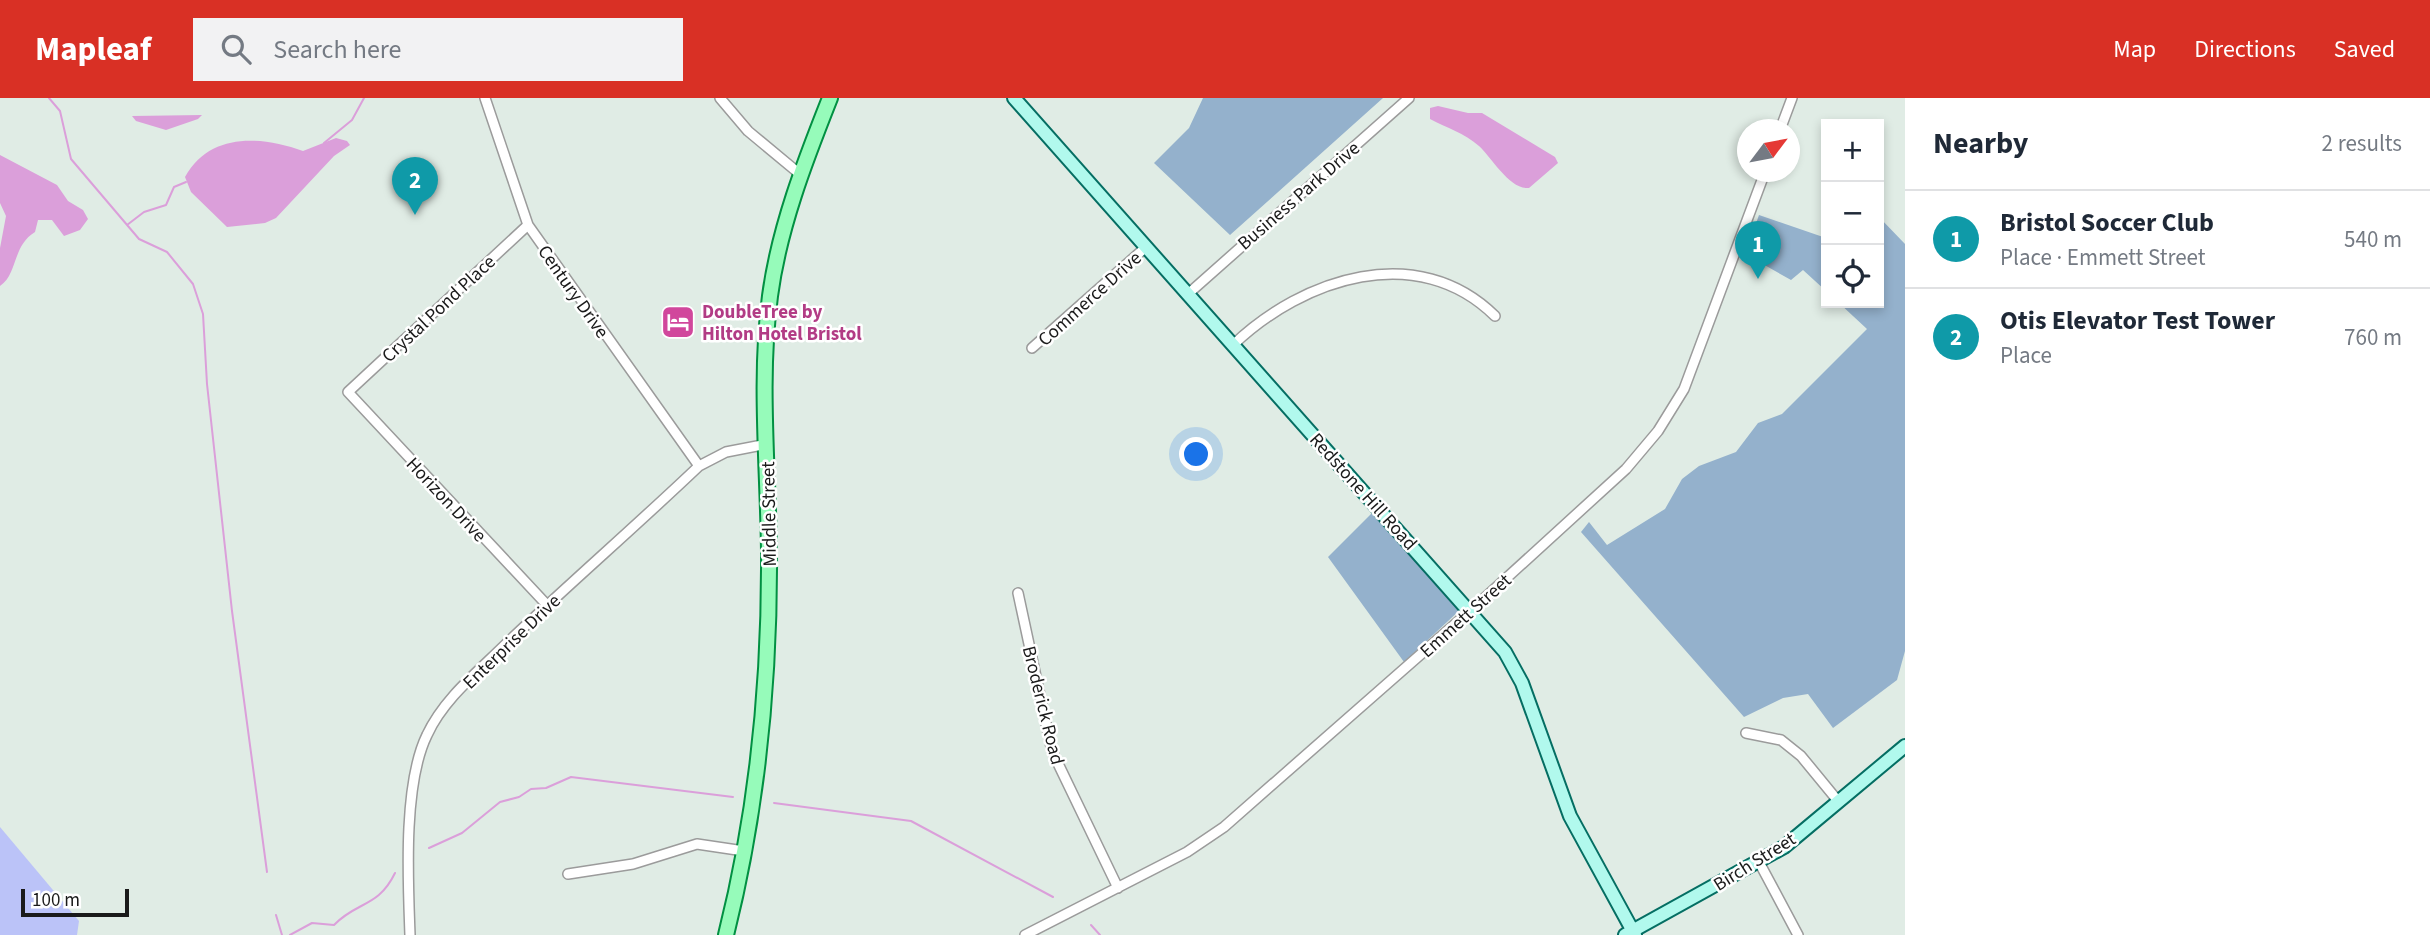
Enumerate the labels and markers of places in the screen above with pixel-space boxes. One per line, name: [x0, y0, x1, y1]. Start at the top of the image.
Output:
pin: 2: [392, 157, 438, 215]
pin: 1: [1735, 221, 1781, 279]
place label: DoubleTree by Hilton Hotel Bristol: [702, 299, 862, 348]
hotel icon: DoubleTree by Hilton Hotel Bristol: [659, 303, 697, 341]

